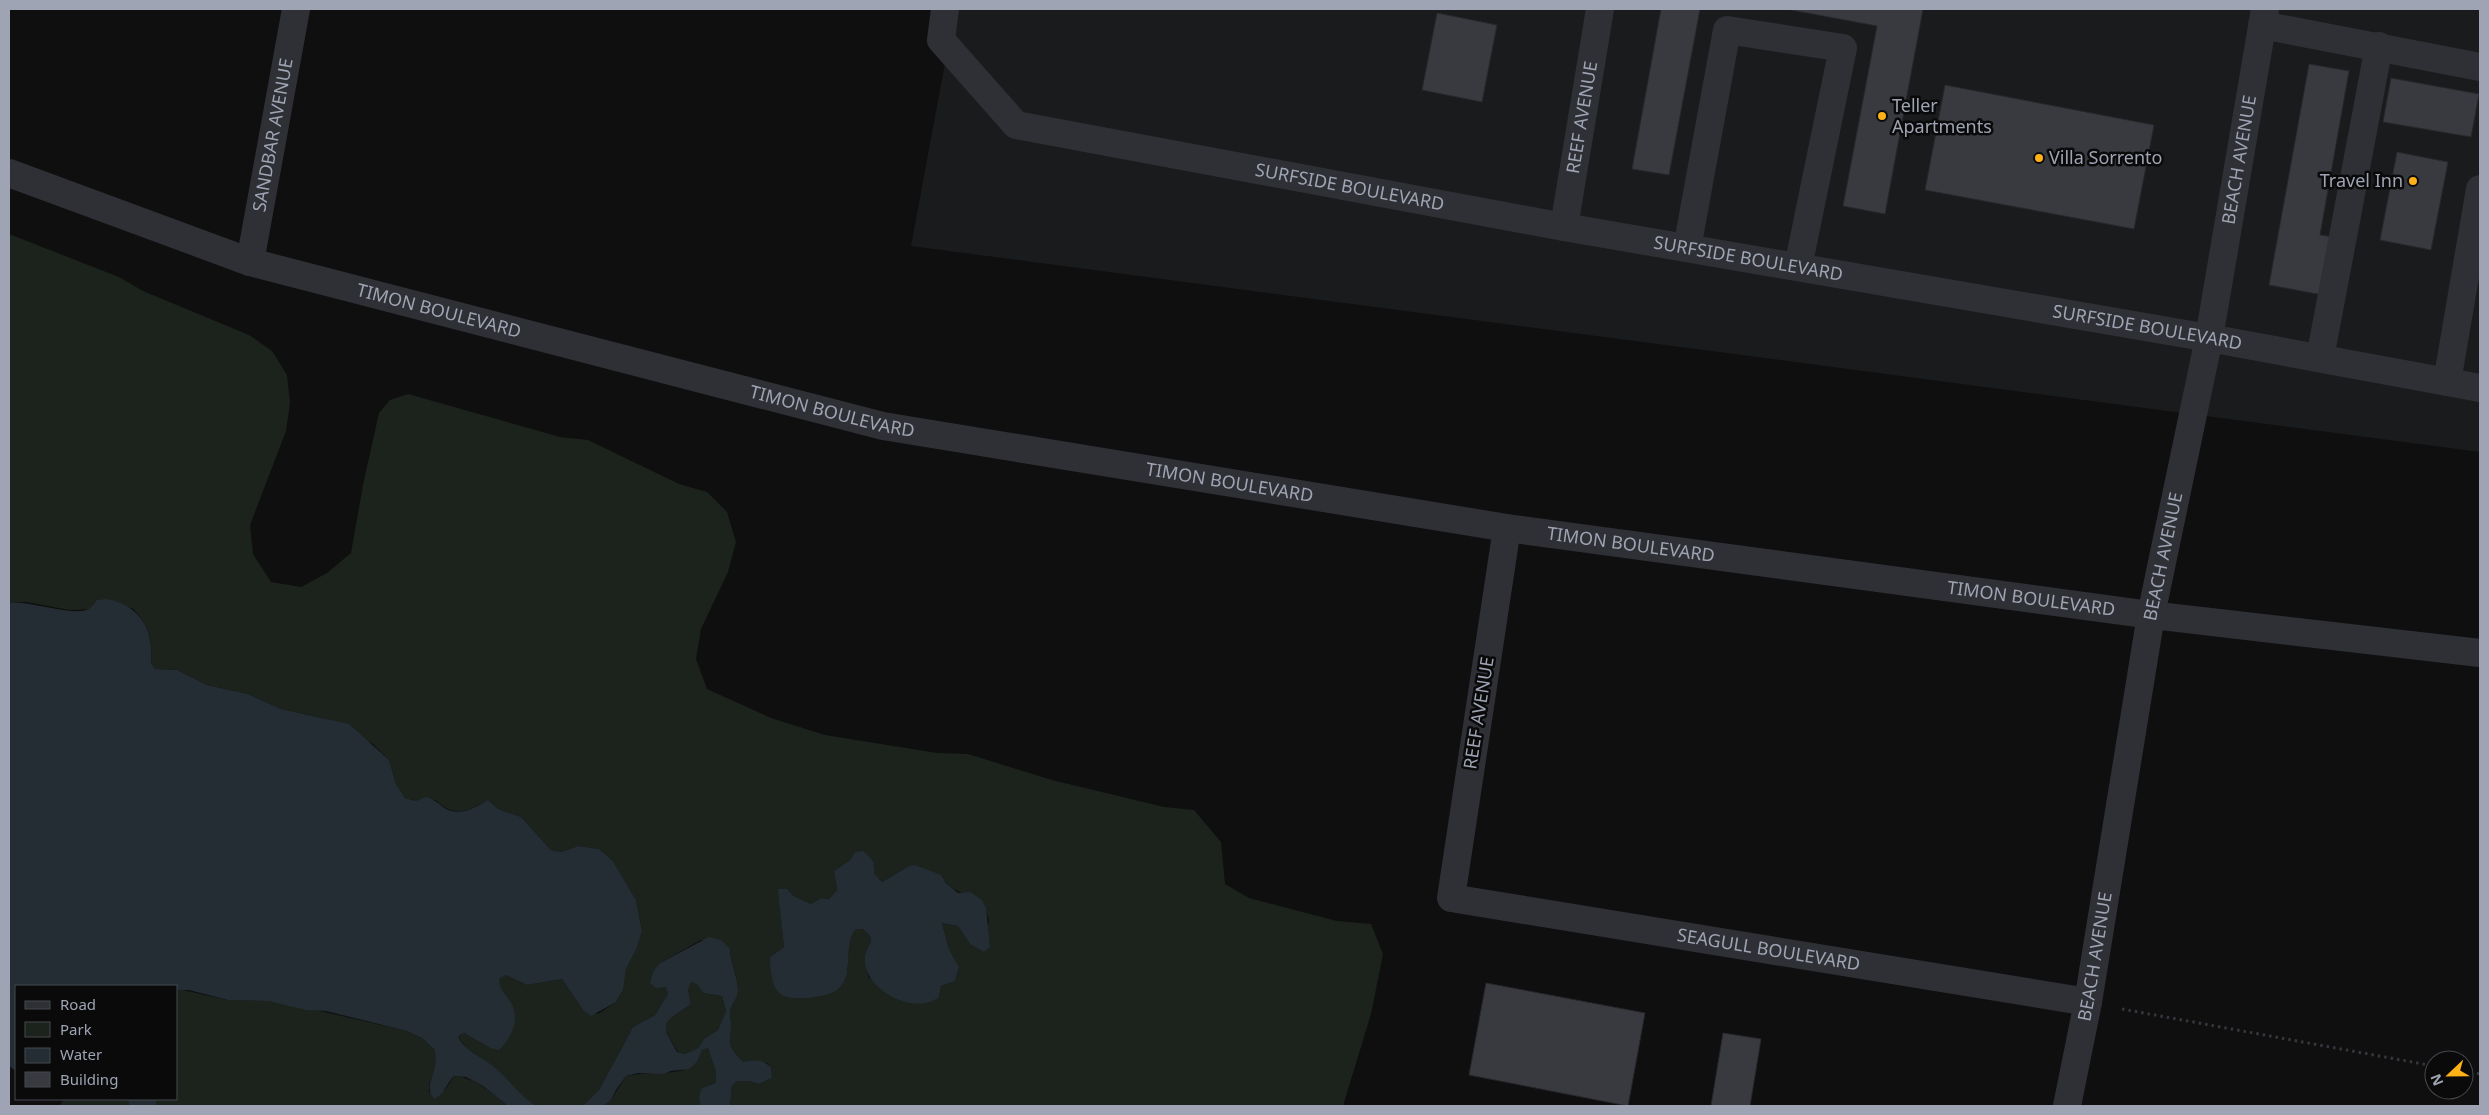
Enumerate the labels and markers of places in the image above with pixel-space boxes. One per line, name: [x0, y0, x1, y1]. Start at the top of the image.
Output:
place label: Teller Apartments: [1892, 93, 1992, 138]
marker: Teller Apartments: [1876, 110, 1888, 122]
place label: Villa Sorrento: [2049, 145, 2162, 169]
marker: Villa Sorrento: [2033, 152, 2045, 164]
place label: Travel Inn: [2320, 168, 2403, 192]
marker: Travel Inn: [2407, 175, 2419, 187]

